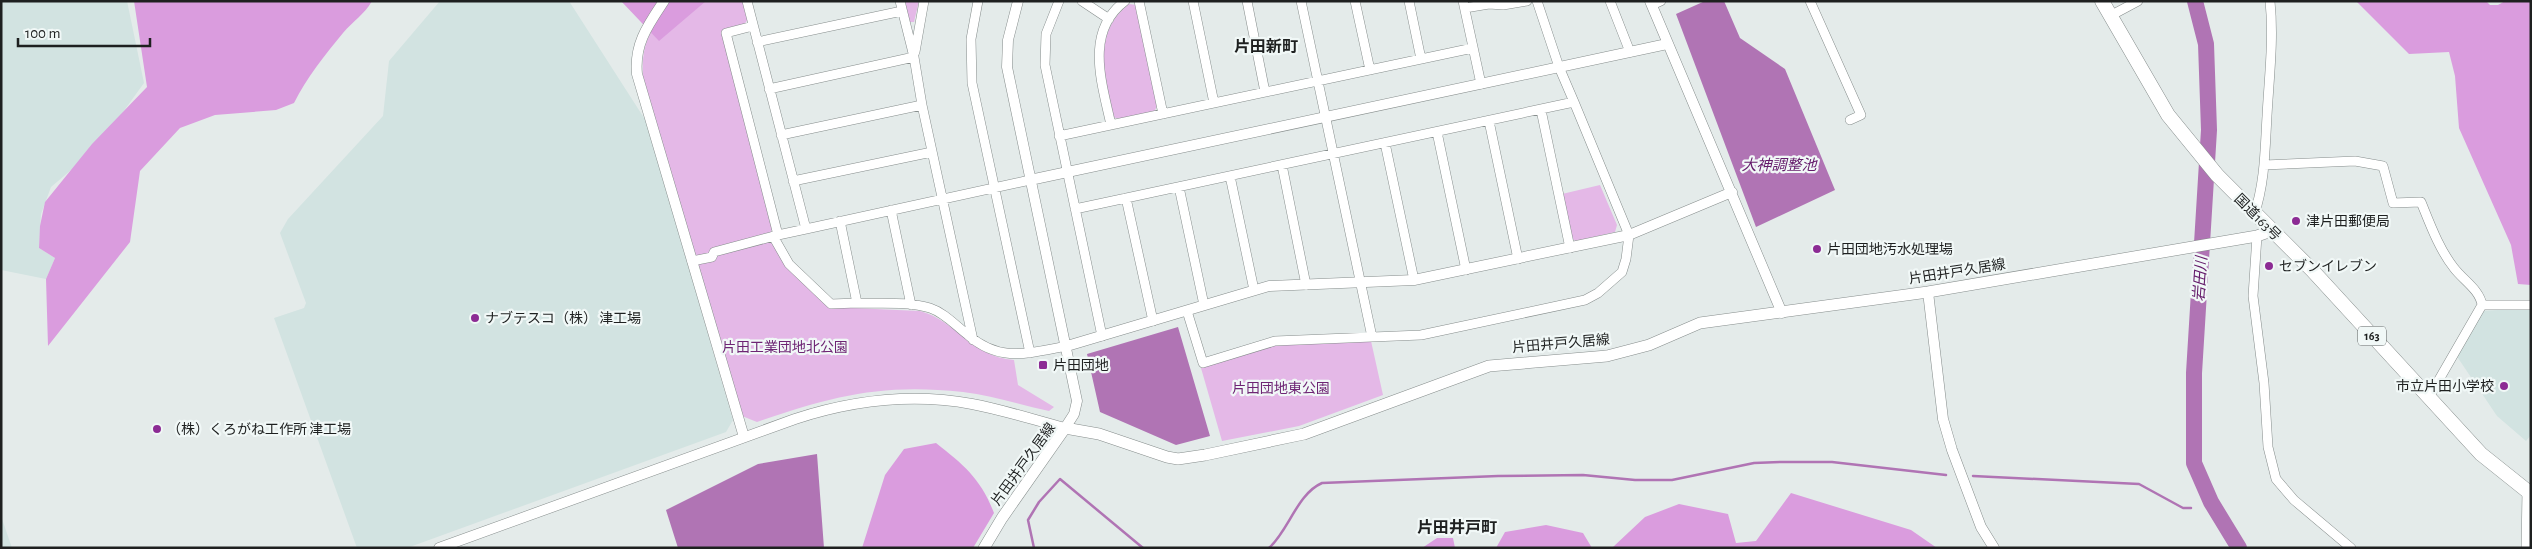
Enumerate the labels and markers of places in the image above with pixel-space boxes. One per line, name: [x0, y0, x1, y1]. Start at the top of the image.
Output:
place label: 津片田郵便局: [2306, 214, 2390, 229]
marker: 津片田郵便局: [2290, 215, 2302, 227]
place label: 片田団地汚水処理場: [1827, 242, 1953, 257]
marker: 片田団地汚水処理場: [1811, 243, 1823, 255]
place label: セブンイレブン: [2279, 258, 2377, 274]
marker: セブンイレブン: [2263, 260, 2275, 272]
place label: ナブテスコ（株） 津工場: [485, 310, 641, 326]
marker: ナブテスコ（株） 津工場: [469, 312, 481, 324]
place label: 片田団地: [1053, 358, 1109, 373]
marker: 片田団地: [1037, 359, 1049, 371]
place label: 市立片田小学校: [2396, 379, 2494, 394]
marker: 市立片田小学校: [2498, 380, 2510, 392]
place label: （株）くろがね工作所 津工場: [167, 422, 351, 437]
marker: （株）くろがね工作所 津工場: [151, 423, 163, 435]

